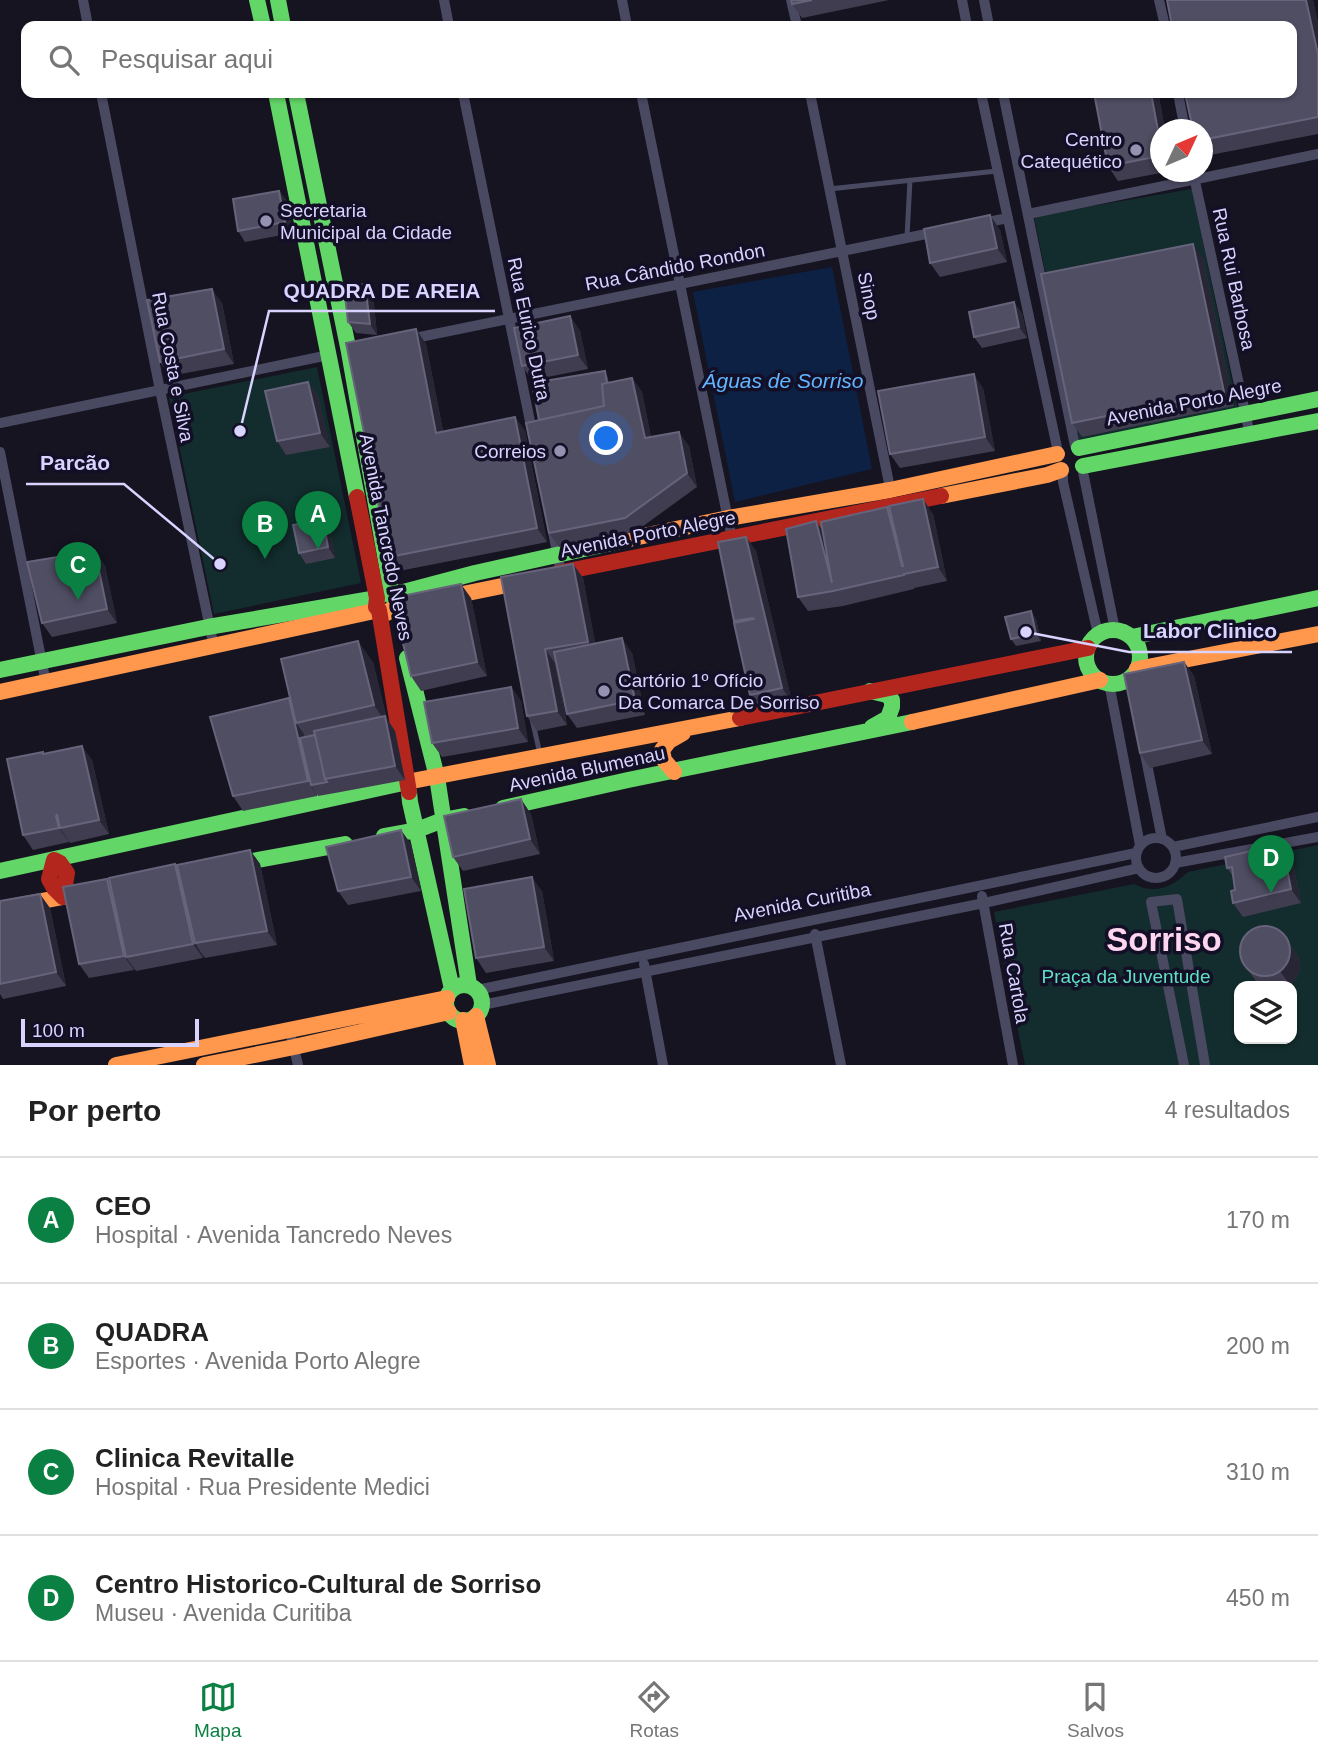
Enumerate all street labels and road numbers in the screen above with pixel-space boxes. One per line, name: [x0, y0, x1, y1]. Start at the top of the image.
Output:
street label: Rua Rui Barbosa: [1209, 206, 1259, 352]
street label: Rua Cândido Rondon: [583, 239, 767, 295]
street label: Rua Eurico Dutra: [504, 256, 555, 403]
street label: Sinop: [854, 270, 884, 322]
street label: Rua Costa e Silva: [148, 290, 198, 444]
street label: Avenida Porto Alegre: [1105, 375, 1283, 429]
street label: Avenida Tancredo Neves: [356, 432, 416, 642]
street label: Avenida Porto Alegre: [559, 507, 737, 561]
street label: Avenida Blumenau: [507, 742, 667, 796]
street label: Avenida Curitiba: [732, 878, 873, 926]
street label: Rua Cartola: [995, 921, 1033, 1025]

